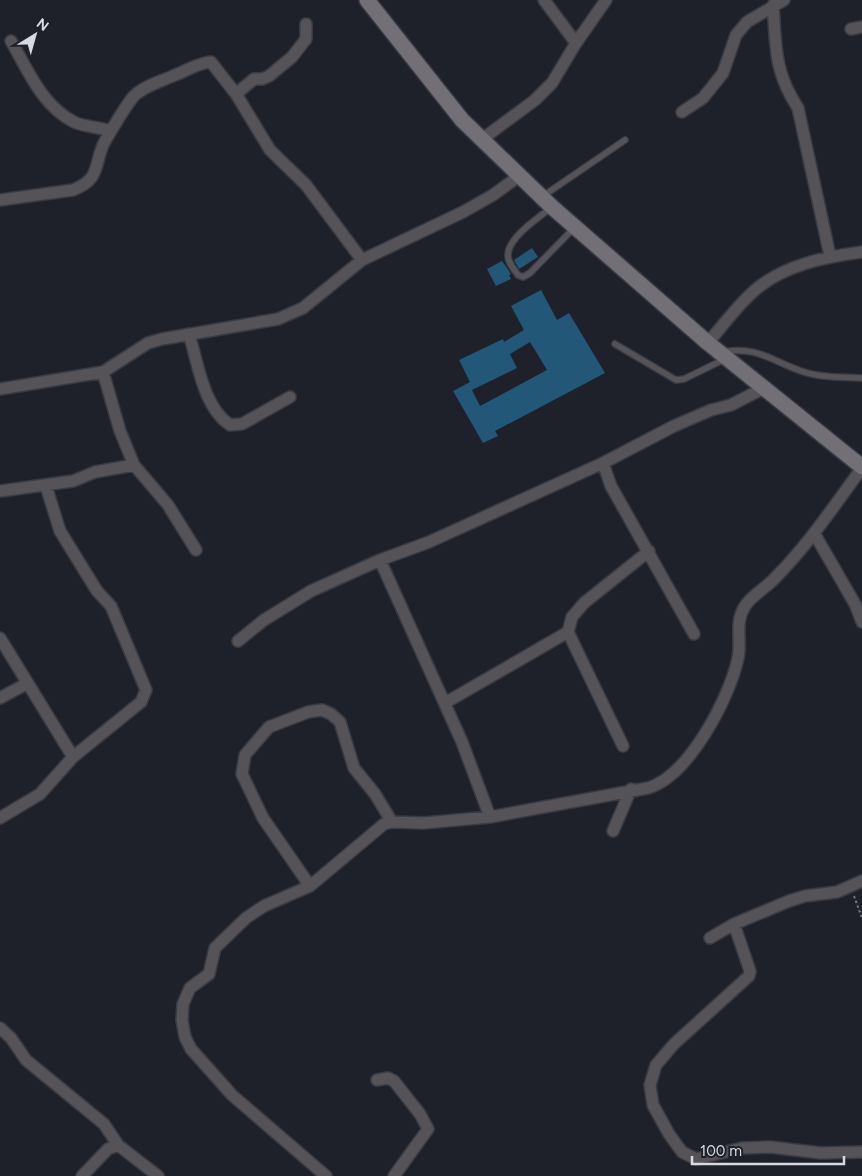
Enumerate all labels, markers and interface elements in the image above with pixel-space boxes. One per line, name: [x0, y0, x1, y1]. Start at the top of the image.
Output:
north arrow: [10, 10, 60, 60]
text: N: [33, 15, 52, 35]
scale bar: [692, 1134, 844, 1166]
text: 100 m: [700, 1142, 742, 1160]

